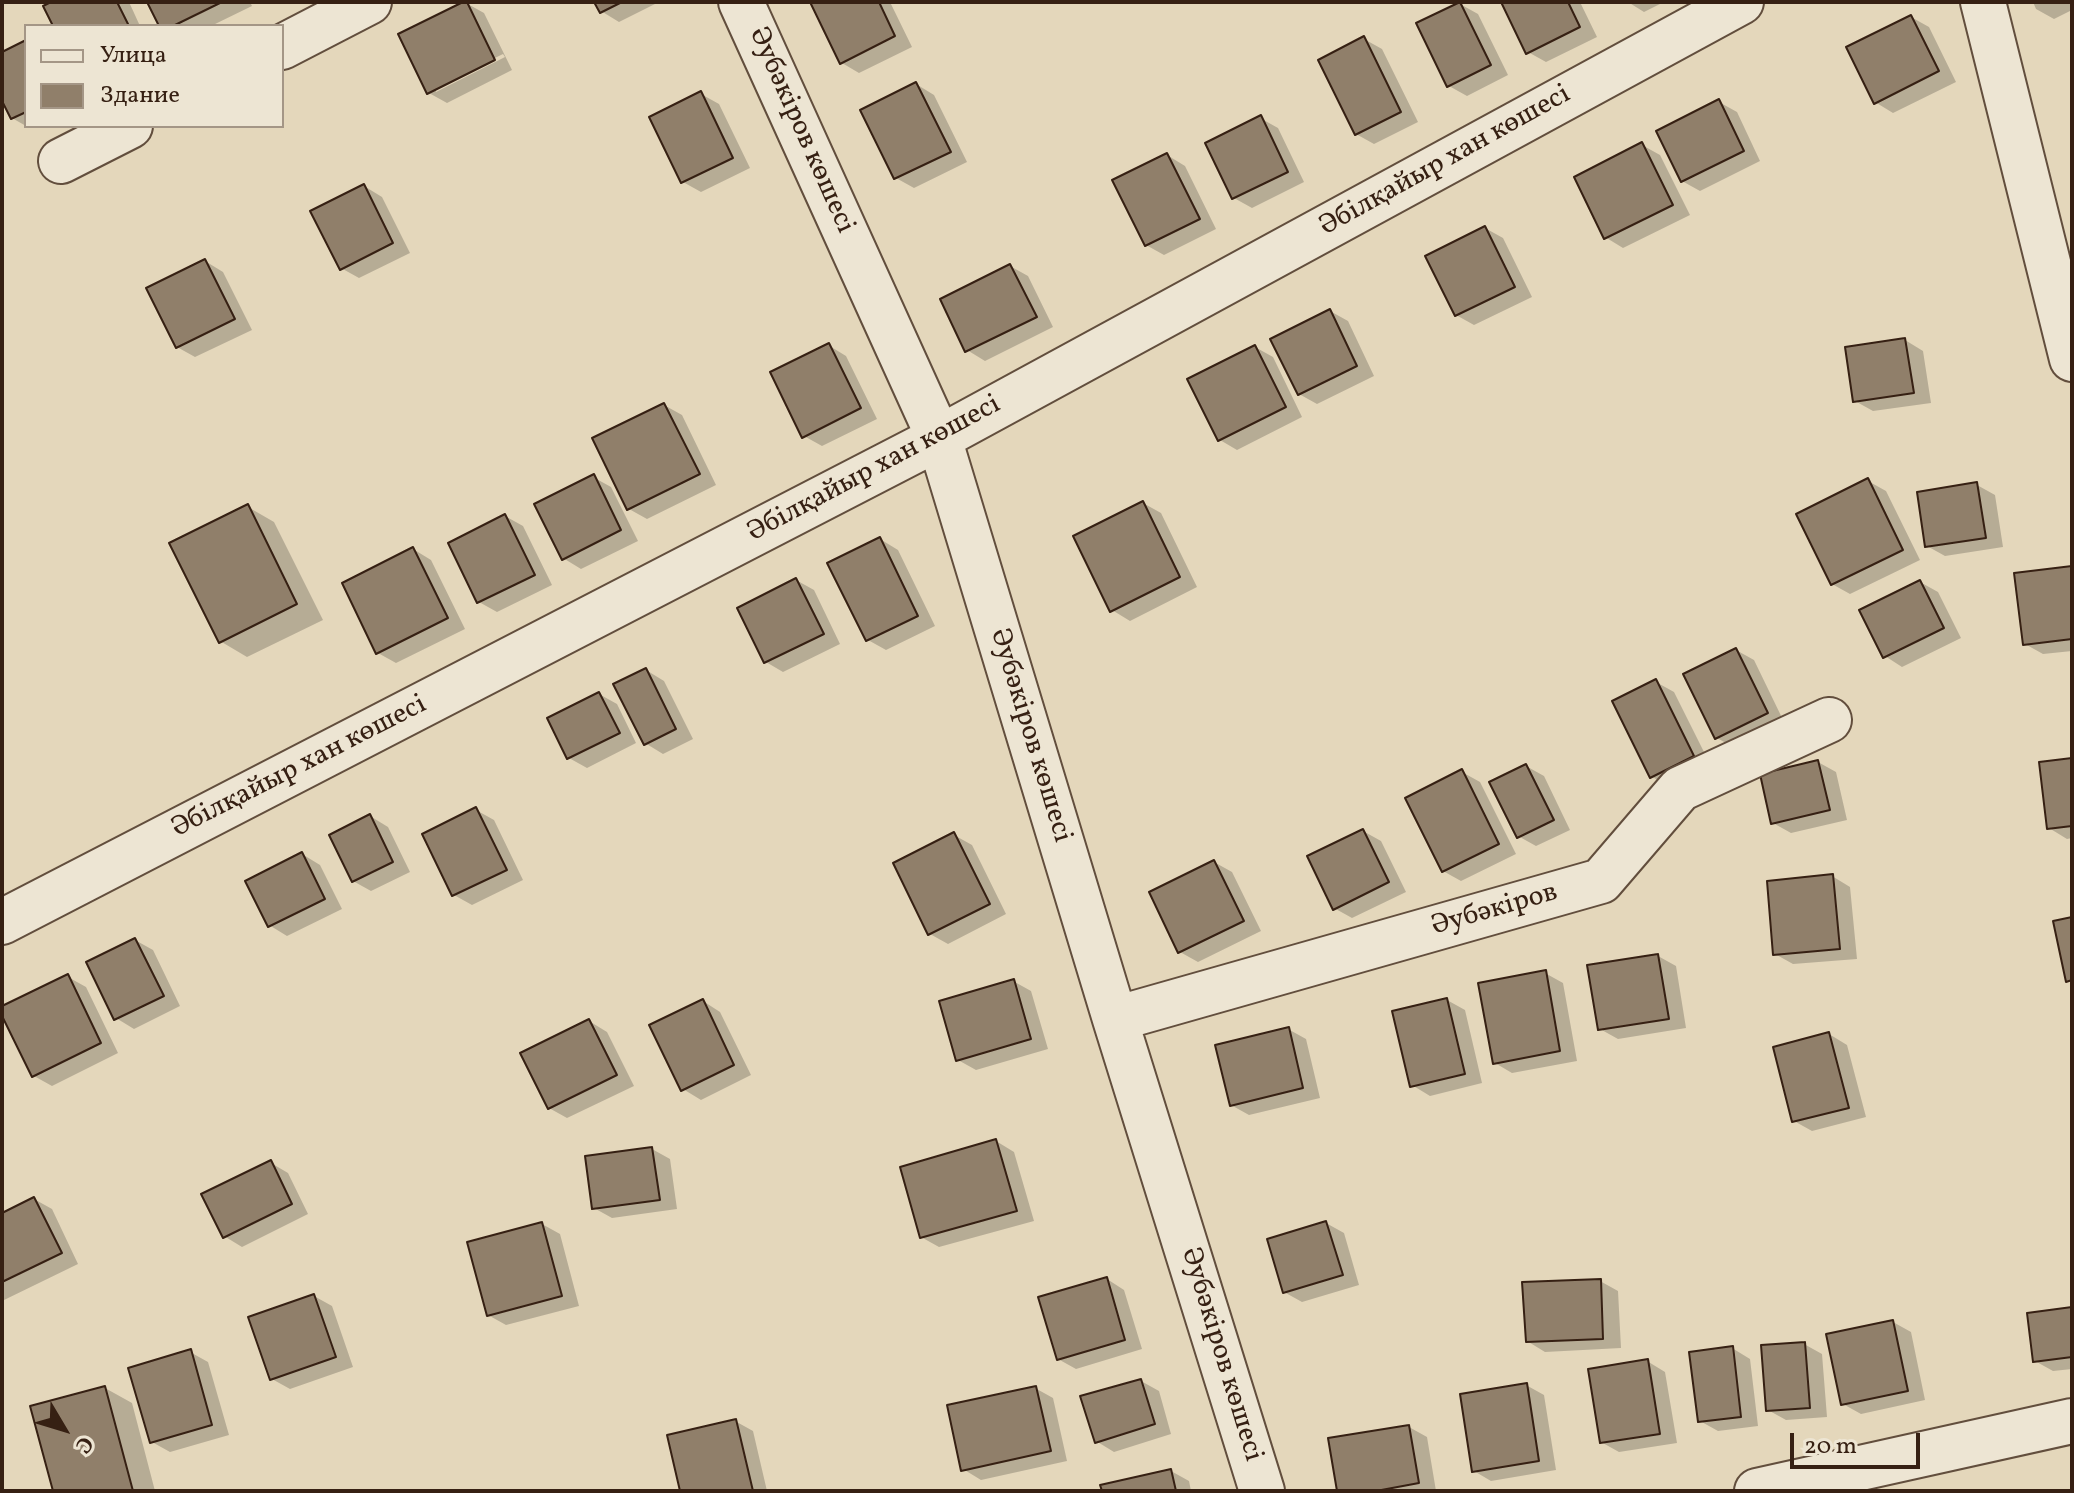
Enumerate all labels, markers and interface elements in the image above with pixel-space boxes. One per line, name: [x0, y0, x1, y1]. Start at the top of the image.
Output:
street label: Әубәкіров көшесі: [740, 23, 860, 239]
legend: [24, 24, 284, 128]
text: Улица: [100, 39, 167, 73]
text: Здание: [100, 79, 180, 113]
street label: Әбілқайыр хан көшесі: [1315, 79, 1577, 245]
street label: Әбілқайыр хан көшесі: [743, 389, 1007, 551]
street label: Әубәкіров көшесі: [980, 625, 1078, 847]
street label: Әбілқайыр хан көшесі: [167, 689, 433, 847]
street label: Әубәкіров: [1428, 877, 1562, 945]
street label: Әубәкіров көшесі: [1171, 1244, 1269, 1466]
north arrow: [24, 1389, 104, 1469]
scale bar: [1794, 1417, 1924, 1467]
text: С: [67, 1429, 100, 1459]
text: 20 m: [1804, 1430, 1857, 1464]

